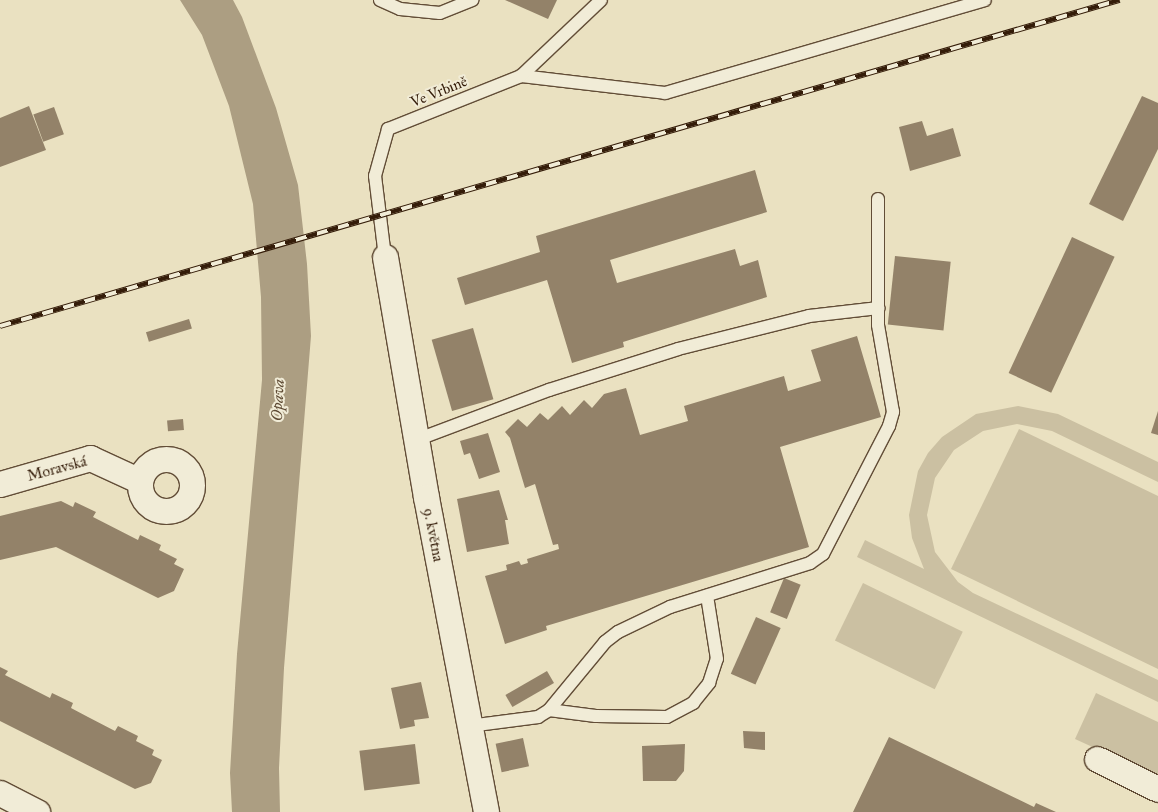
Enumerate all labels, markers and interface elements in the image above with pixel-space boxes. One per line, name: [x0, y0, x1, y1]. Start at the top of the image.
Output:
street label: Ve Vrbině: [408, 72, 470, 112]
water label: Opava: [267, 379, 289, 421]
street label: Moravská: [25, 452, 89, 486]
street label: 9. května: [419, 507, 447, 563]

